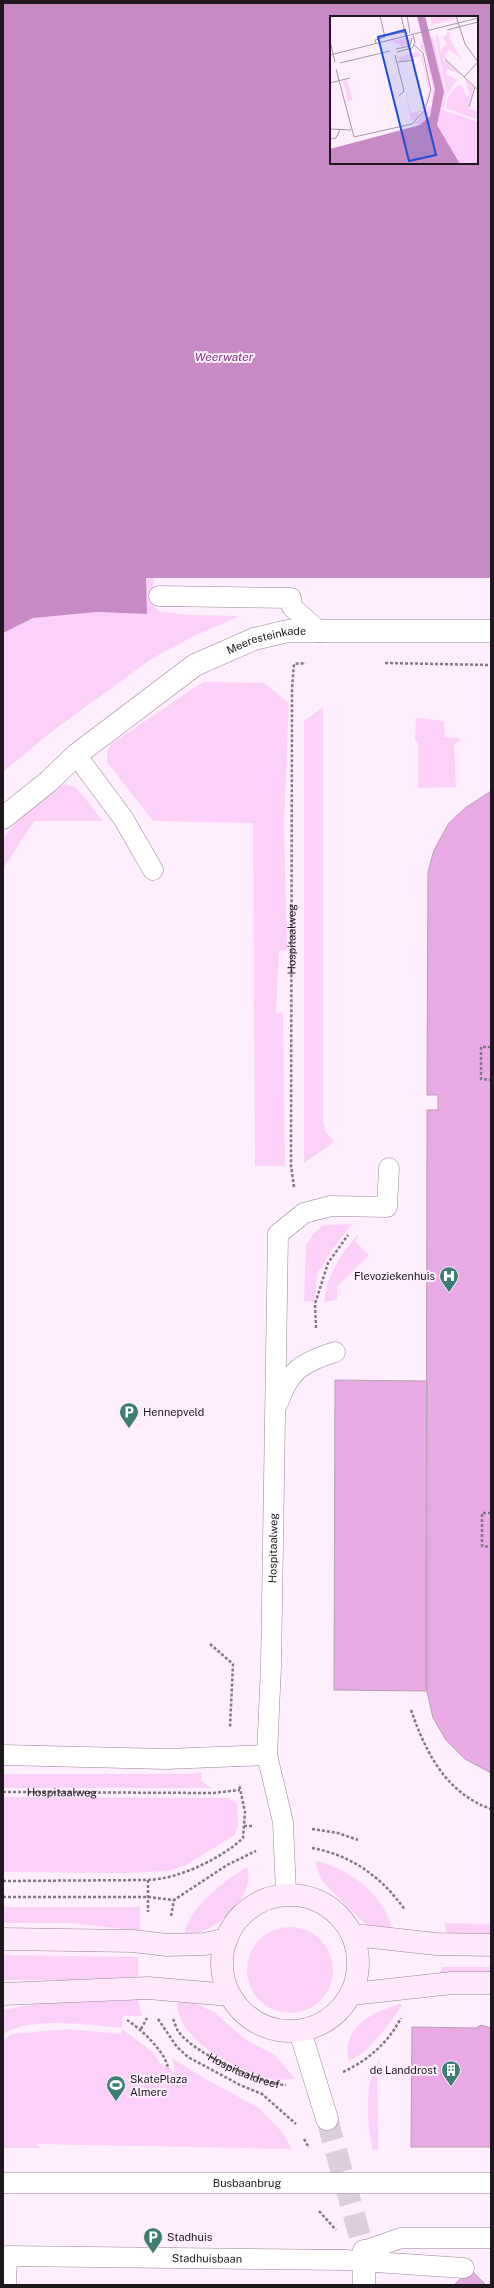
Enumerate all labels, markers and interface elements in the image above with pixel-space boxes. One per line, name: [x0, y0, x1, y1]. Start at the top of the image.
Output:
inset map: [330, 16, 478, 164]
water label: Weerwater: [195, 350, 254, 364]
street label: Meeresteinkade: [225, 625, 306, 656]
street label: Hospitaalweg: [285, 904, 298, 974]
hospital icon: Flevoziekenhuis: [438, 1265, 460, 1293]
place label: Flevoziekenhuis: [354, 1270, 435, 1282]
parking icon: Hennepveld: [118, 1401, 140, 1429]
place label: Hennepveld: [143, 1406, 204, 1418]
street label: Hospitaalweg: [266, 1513, 279, 1583]
street label: Hospitaalweg: [27, 1786, 97, 1798]
street label: Hospitaaldreef: [206, 2051, 281, 2090]
building icon: de Landdrost: [440, 2059, 462, 2087]
place label: de Landdrost: [370, 2064, 437, 2076]
place label: SkatePlaza Almere: [130, 2073, 187, 2098]
sports icon: SkatePlaza Almere: [105, 2074, 127, 2102]
street label: Busbaanbrug: [213, 2177, 281, 2189]
parking icon: Stadhuis: [142, 2226, 164, 2254]
place label: Stadhuis: [167, 2231, 213, 2243]
street label: Stadhuisbaan: [172, 2252, 242, 2265]

